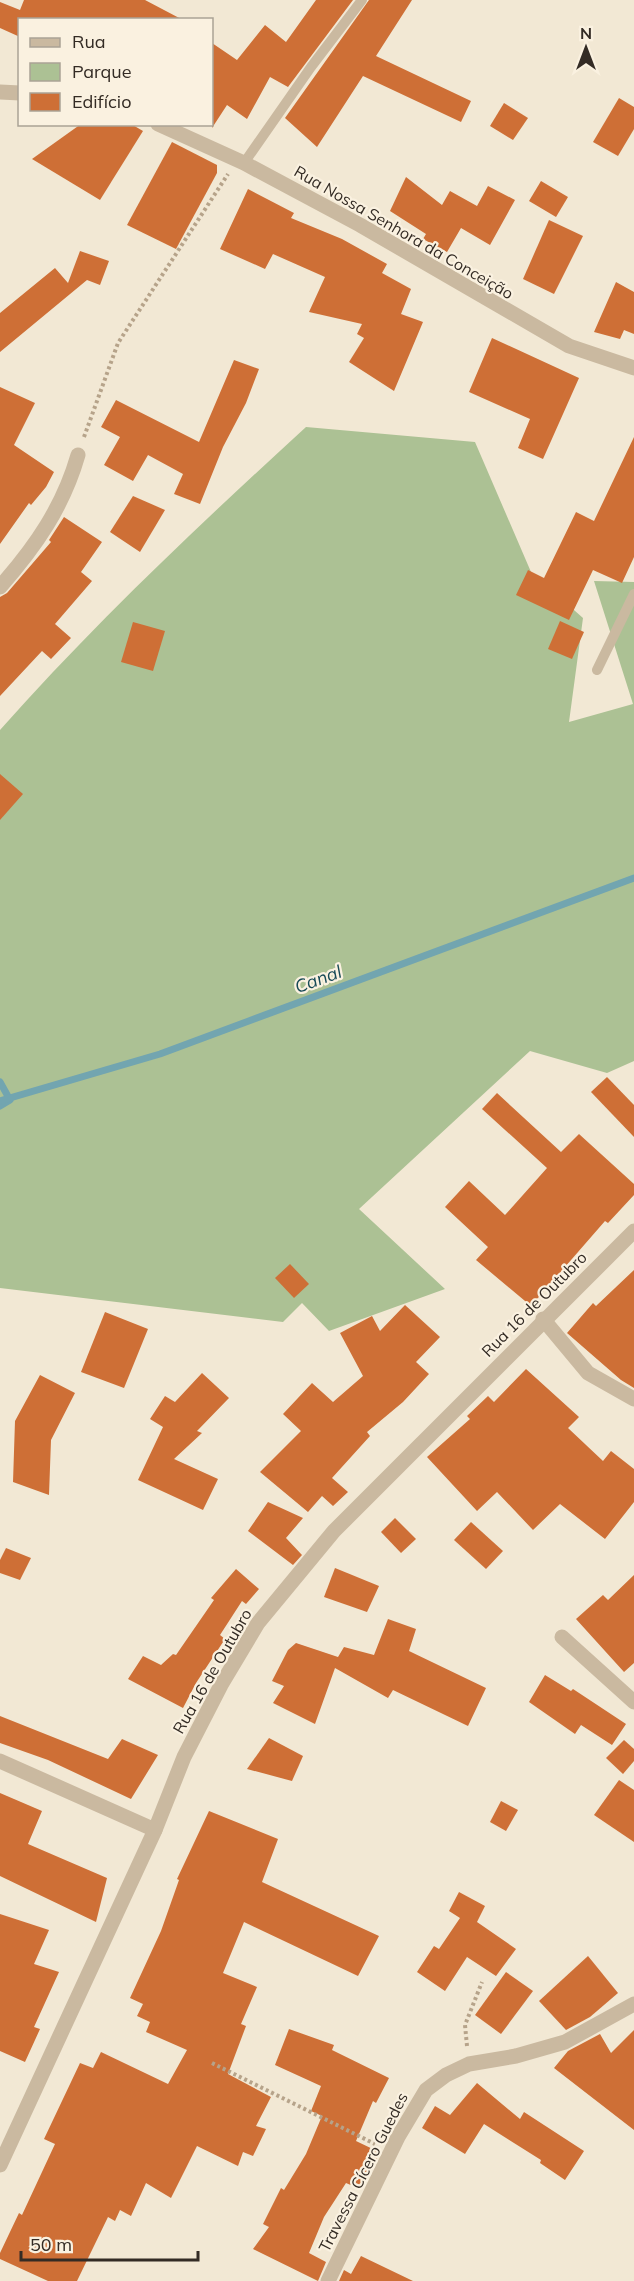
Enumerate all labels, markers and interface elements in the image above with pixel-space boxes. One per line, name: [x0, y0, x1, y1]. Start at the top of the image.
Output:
legend: [18, 18, 213, 126]
north arrow: [556, 18, 616, 78]
text: N: [580, 23, 592, 43]
text: Rua: [72, 30, 106, 53]
text: Parque: [72, 60, 131, 83]
text: Edifício: [72, 90, 131, 113]
street label: Rua Nossa Senhora da Conceição: [291, 161, 517, 303]
water label: Canal: [291, 960, 345, 998]
street label: Rua 16 de Outubro: [477, 1247, 591, 1361]
street label: Rua 16 de Outubro: [168, 1605, 256, 1737]
street label: Travessa Cícero Guedes: [314, 2089, 412, 2255]
scale bar: [21, 2224, 198, 2262]
text: 50 m: [30, 2233, 72, 2256]

